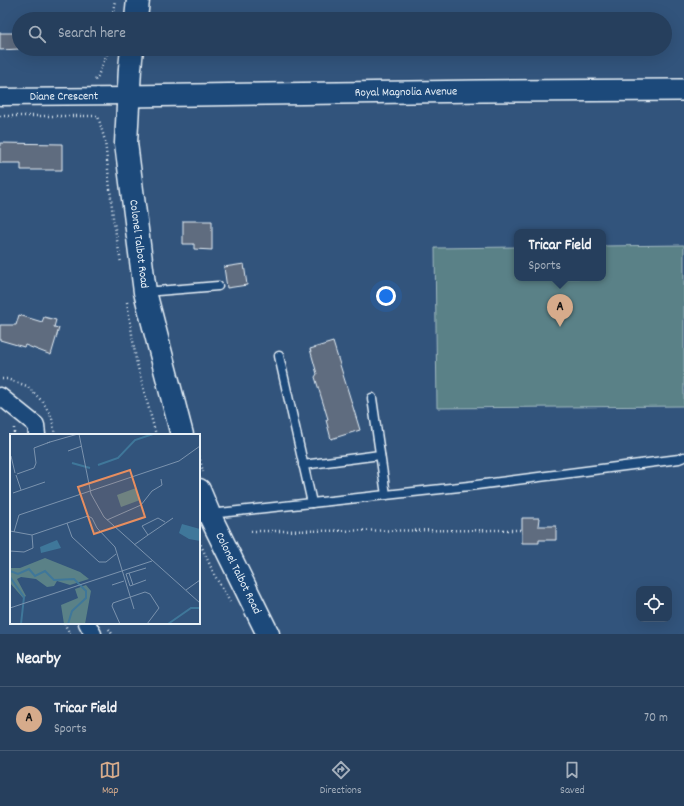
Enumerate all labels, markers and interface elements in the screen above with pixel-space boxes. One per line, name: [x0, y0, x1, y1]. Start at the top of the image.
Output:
search box: [12, 12, 672, 56]
icon: search: [26, 23, 48, 45]
text: Search here: [58, 23, 126, 45]
street label: Royal Magnolia Avenue: [355, 83, 457, 101]
street label: Diane Crescent: [30, 88, 99, 105]
street label: Colonel Talbot Road: [125, 199, 153, 289]
popup: [514, 229, 606, 281]
text: Tricar Field: [528, 235, 592, 257]
text: Sports: [528, 257, 561, 276]
your location: [376, 286, 396, 306]
pin: A: [547, 294, 573, 327]
inset map: [10, 434, 200, 624]
street label: Colonel Talbot Road: [211, 529, 265, 617]
map controls: [636, 586, 672, 622]
button: locate: [636, 586, 672, 622]
text: Nearby: [16, 648, 60, 672]
text: Tricar Field: [54, 698, 117, 720]
text: A: [25, 709, 33, 728]
text: 70 m: [644, 709, 668, 728]
text: Sports: [54, 720, 87, 739]
tab: Map: [99, 759, 121, 799]
tab: Directions: [320, 759, 362, 799]
tab: Saved: [560, 759, 585, 799]

